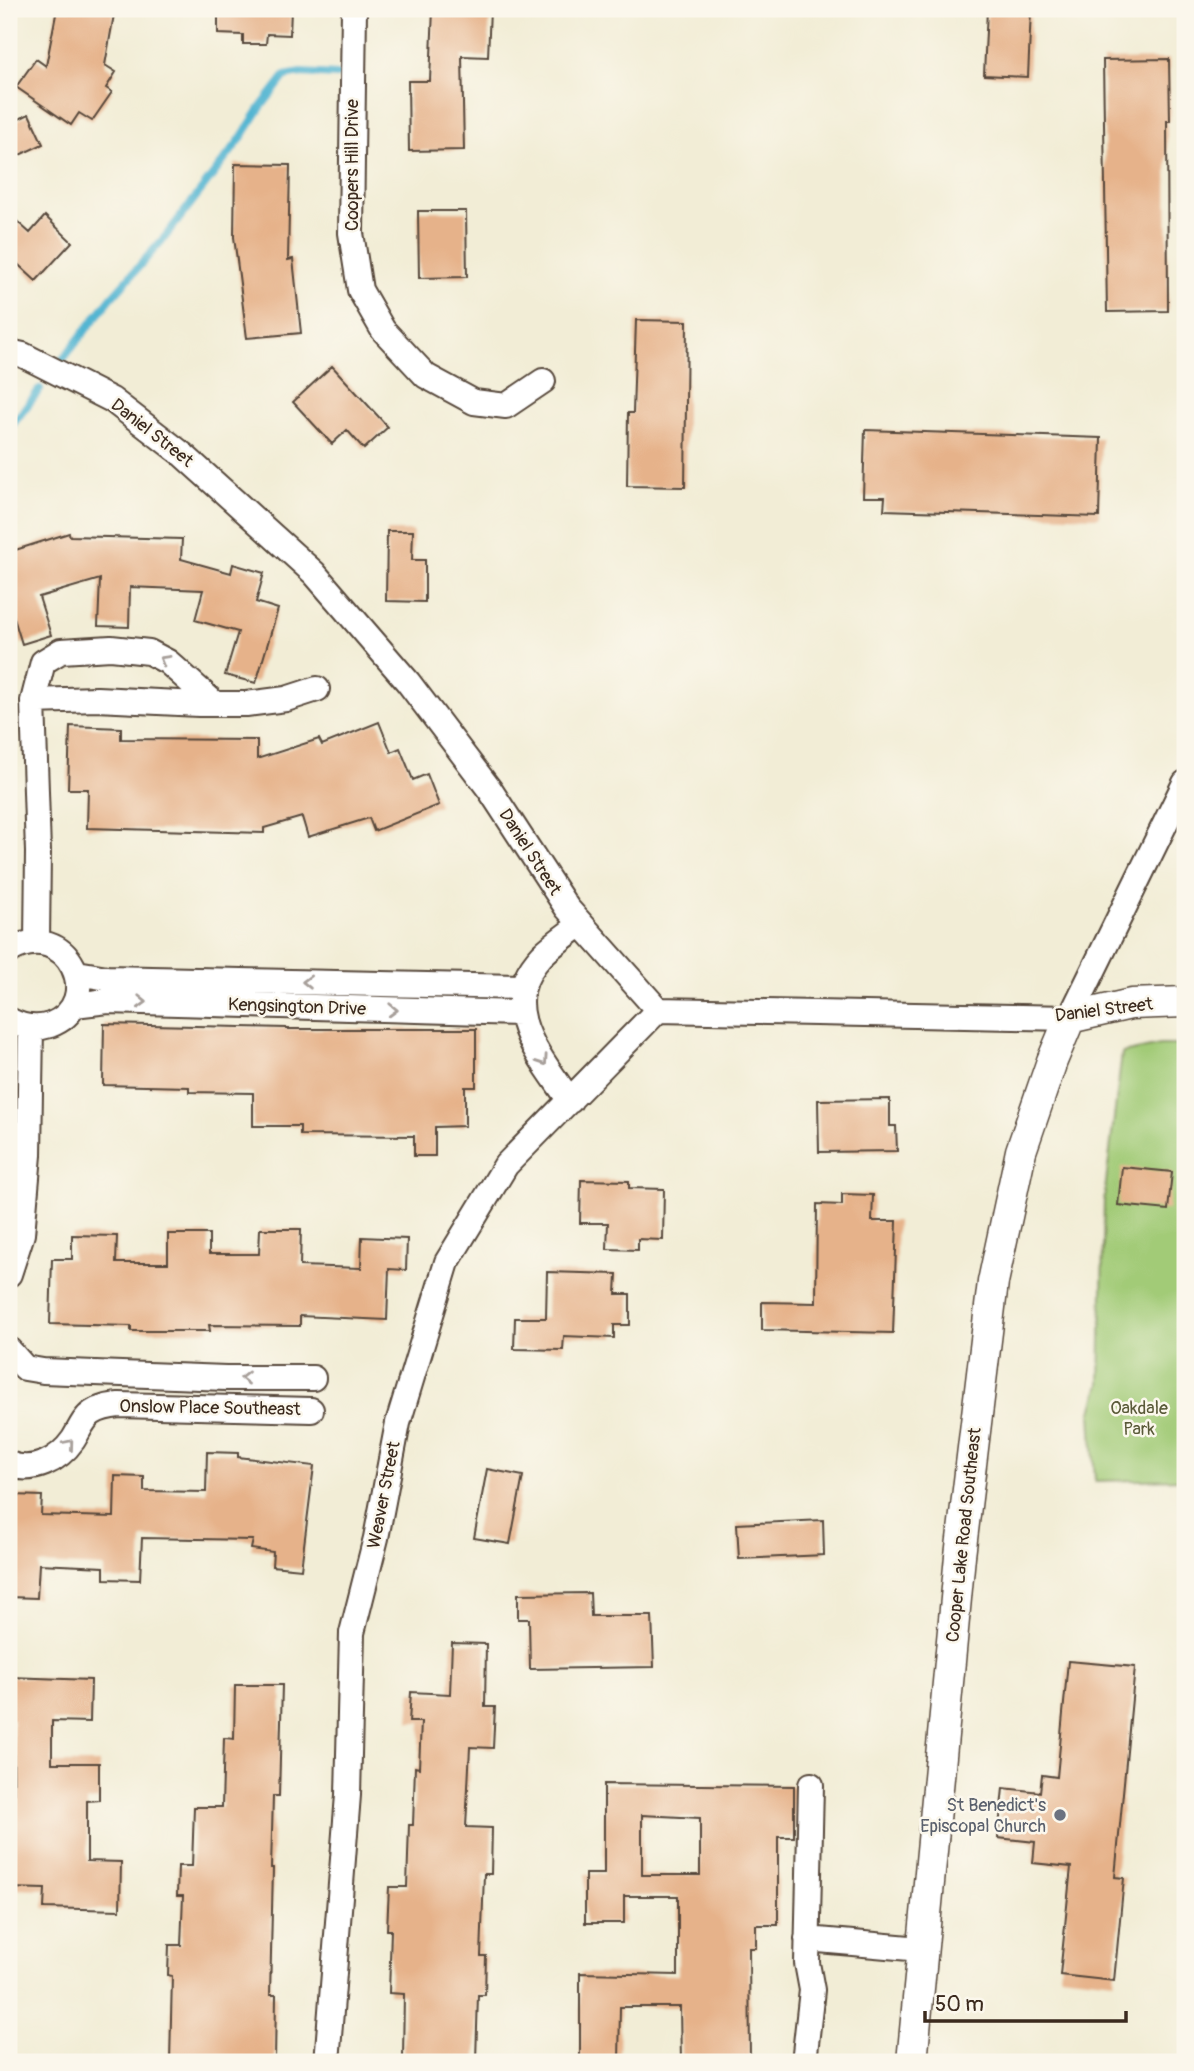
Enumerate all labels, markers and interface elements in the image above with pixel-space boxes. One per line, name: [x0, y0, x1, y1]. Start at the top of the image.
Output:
street label: Coopers Hill Drive: [341, 99, 364, 231]
street label: Daniel Street: [106, 394, 198, 473]
one-way arrow: [158, 655, 171, 668]
street label: Daniel Street: [494, 804, 567, 900]
one-way arrow: [301, 974, 312, 990]
street label: Daniel Street: [1054, 992, 1155, 1027]
street label: Kengsington Drive: [228, 993, 367, 1021]
one-way arrow: [136, 995, 147, 1010]
one-way arrow: [388, 1002, 399, 1017]
one-way arrow: [534, 1053, 547, 1066]
one-way arrow: [239, 1370, 249, 1386]
street label: Onslow Place Southeast: [119, 1395, 301, 1421]
park label: Oakdale Park: [1110, 1397, 1168, 1441]
street label: Cooper Lake Road Southeast: [941, 1426, 987, 1643]
one-way arrow: [60, 1439, 73, 1451]
street label: Weaver Street: [362, 1439, 406, 1551]
place label: St Benedict's Episcopal Church: [920, 1794, 1046, 1838]
marker: St Benedict's Episcopal Church: [1052, 1807, 1068, 1823]
scale bar: [925, 1980, 1126, 2024]
text: 50 m: [935, 1991, 984, 2018]

